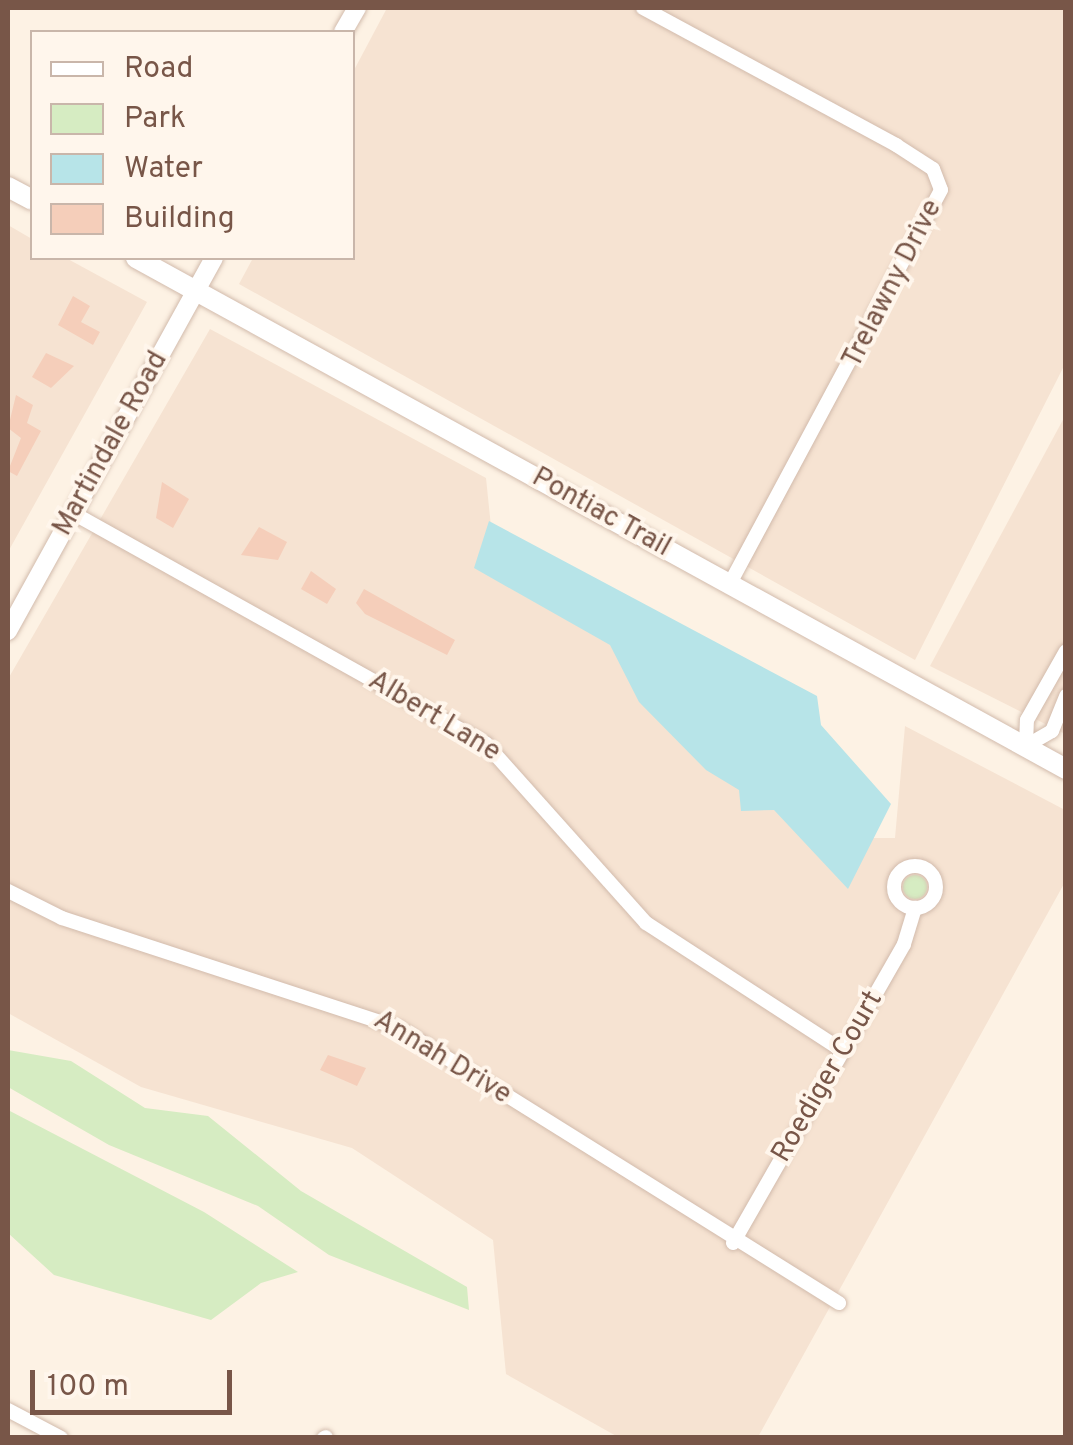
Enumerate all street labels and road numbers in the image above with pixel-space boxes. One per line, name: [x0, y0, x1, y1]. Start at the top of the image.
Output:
street label: Trelawny Drive: [836, 194, 950, 374]
street label: Martindale Road: [46, 346, 176, 542]
street label: Pontiac Trail: [525, 461, 677, 565]
street label: Albert Lane: [362, 664, 506, 770]
street label: Roediger Court: [765, 985, 891, 1169]
street label: Annah Drive: [367, 1004, 517, 1112]

